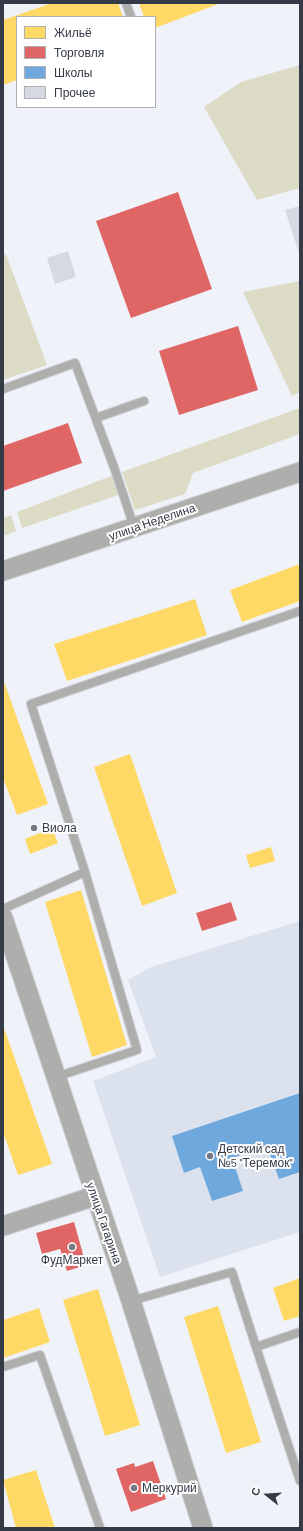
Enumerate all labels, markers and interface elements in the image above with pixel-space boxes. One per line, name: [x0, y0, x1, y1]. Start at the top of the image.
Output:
legend: [16, 16, 156, 108]
text: Жильё: [54, 25, 92, 39]
text: Торговля: [54, 45, 104, 59]
text: Школы: [54, 65, 92, 79]
text: Прочее: [54, 85, 95, 99]
street label: улица Неделина: [107, 500, 197, 544]
place label: Виола: [42, 821, 77, 835]
marker: Виола: [29, 823, 39, 833]
place label: Детский сад №5 "Теремок": [218, 1142, 293, 1170]
marker: Детский сад №5 "Теремок": [205, 1151, 215, 1161]
street label: улица Гагарина: [83, 1180, 125, 1266]
marker: ФудМаркет: [67, 1242, 77, 1252]
place label: ФудМаркет: [41, 1253, 103, 1267]
north arrow: [247, 1475, 287, 1515]
place label: Меркурий: [142, 1481, 197, 1495]
marker: Меркурий: [129, 1483, 139, 1493]
text: С: [248, 1486, 262, 1497]

